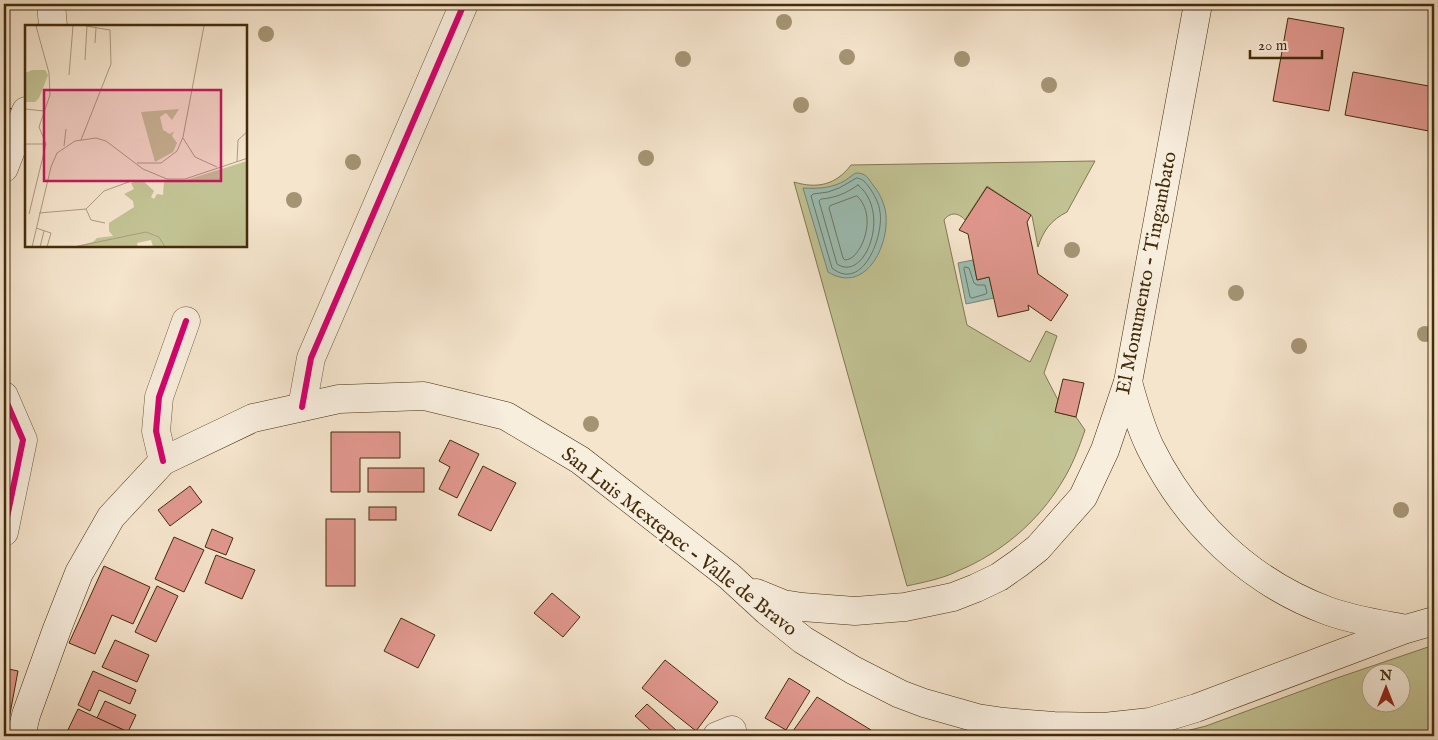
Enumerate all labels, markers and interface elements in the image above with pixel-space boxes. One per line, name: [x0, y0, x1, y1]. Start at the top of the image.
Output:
inset map: [25, 25, 248, 248]
scale bar: [1250, 28, 1323, 60]
text: 20 m: [1258, 36, 1288, 55]
street label: El Monumento - Tingambato: [1111, 149, 1183, 397]
street label: San Luis Mextepec - Valle de Bravo: [556, 442, 802, 642]
north arrow: [1360, 662, 1410, 712]
text: N: [1379, 667, 1392, 685]

